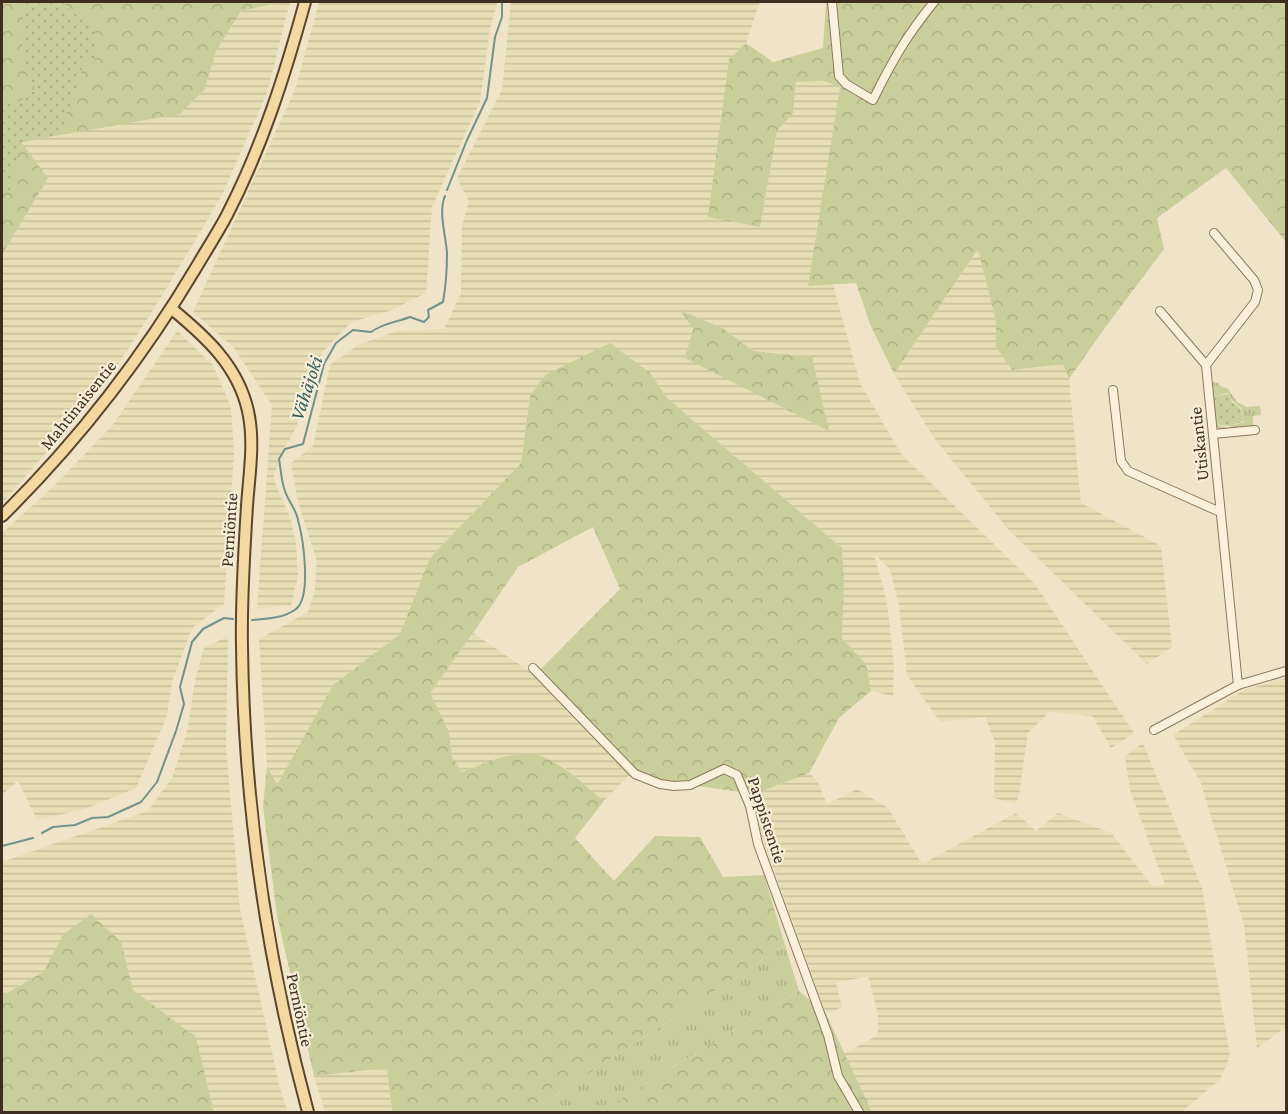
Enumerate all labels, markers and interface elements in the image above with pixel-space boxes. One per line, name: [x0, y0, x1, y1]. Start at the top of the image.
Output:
water label: Vähäjoki: [285, 352, 328, 423]
street label: Mahtinaisentie: [36, 356, 120, 454]
street label: Utiskantie: [1185, 406, 1213, 482]
street label: Perniöntie: [216, 492, 242, 568]
street label: Pappistentie: [744, 774, 790, 866]
street label: Perniöntie: [282, 971, 318, 1049]

